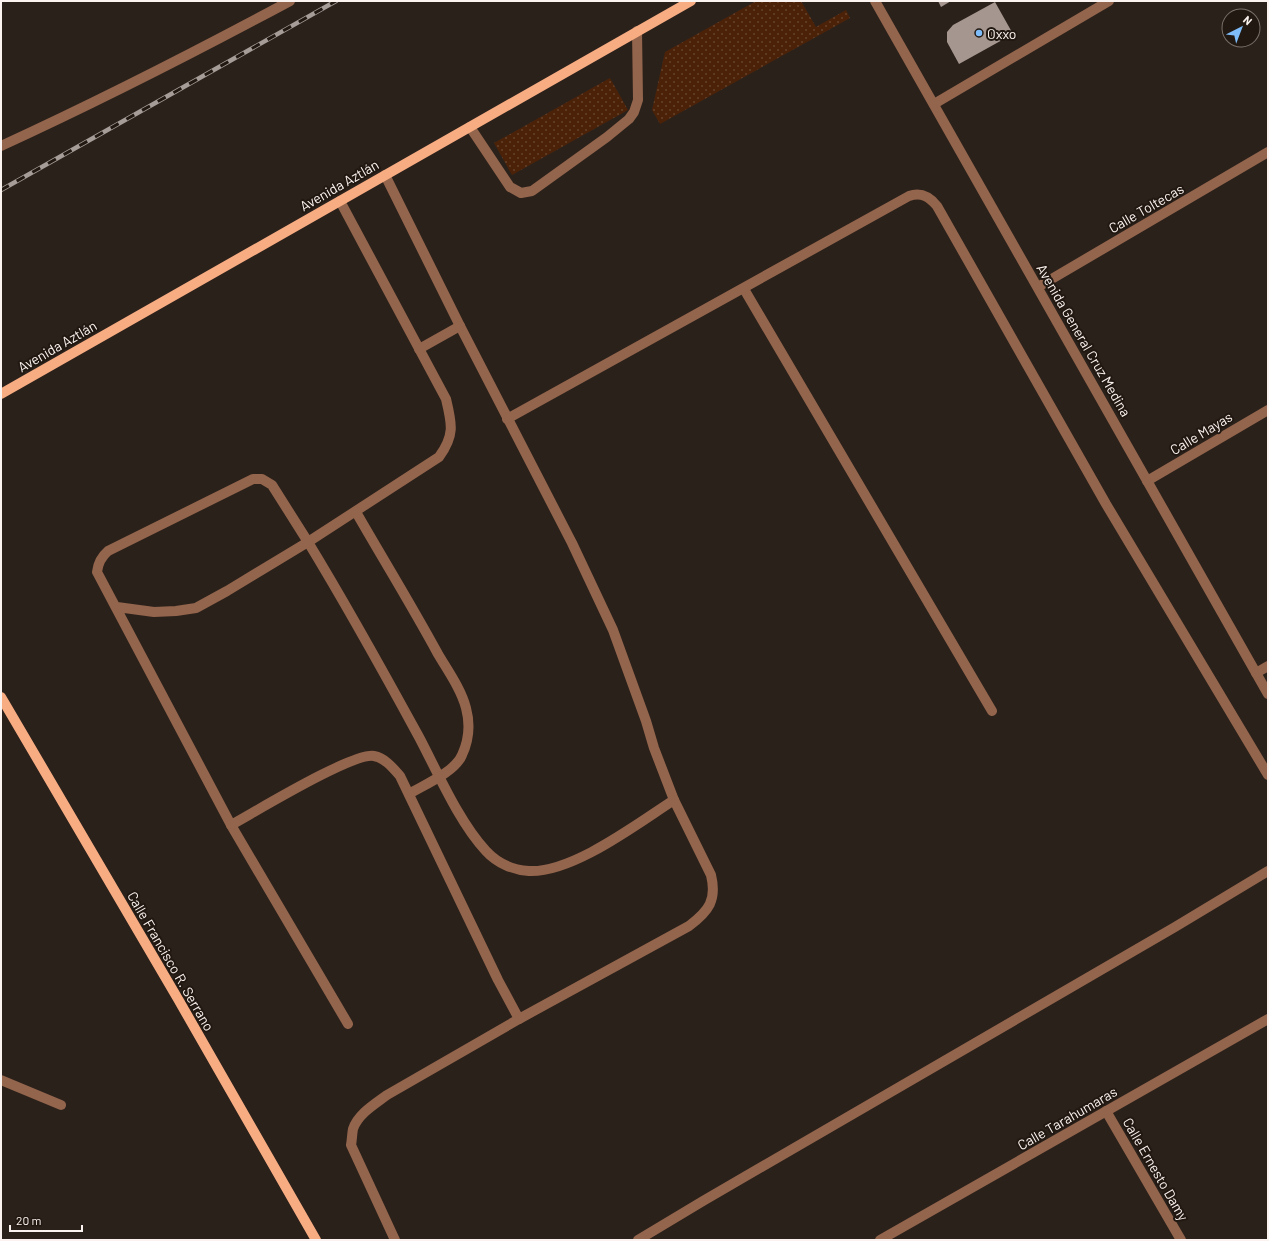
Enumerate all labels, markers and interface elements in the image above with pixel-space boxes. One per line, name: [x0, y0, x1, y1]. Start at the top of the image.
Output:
north arrow: [1221, 8, 1261, 48]
text: N: [1241, 13, 1255, 27]
place label: Oxxo: [987, 25, 1016, 42]
marker: Oxxo: [974, 28, 984, 38]
street label: Avenida Aztlán: [296, 156, 382, 214]
street label: Calle Toltecas: [1106, 180, 1187, 236]
street label: Avenida General Cruz Medina: [1033, 261, 1135, 419]
street label: Avenida Aztlán: [14, 317, 100, 375]
street label: Calle Mayas: [1167, 408, 1235, 458]
street label: Calle Francisco R. Serrano: [124, 888, 218, 1034]
street label: Calle Tarahumaras: [1014, 1082, 1120, 1153]
street label: Calle Ernesto Damy: [1120, 1114, 1193, 1224]
scale bar: [10, 1207, 82, 1233]
text: 20 m: [16, 1213, 42, 1227]

